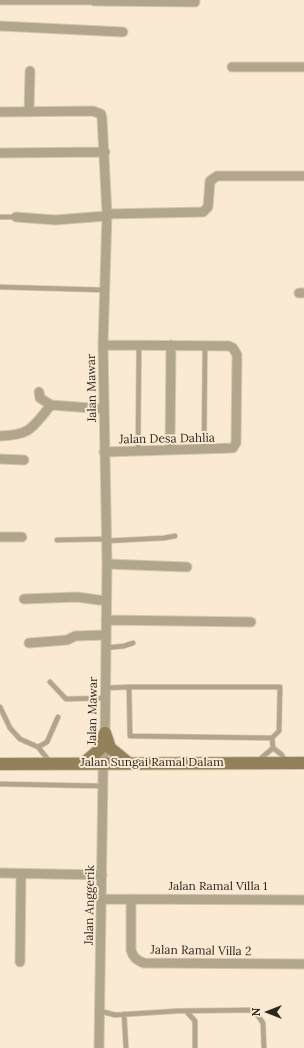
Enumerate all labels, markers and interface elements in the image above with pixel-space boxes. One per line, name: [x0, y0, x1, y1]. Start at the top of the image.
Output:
street label: Jalan Mawar: [84, 354, 100, 422]
street label: Jalan Desa Dahlia: [119, 431, 215, 447]
street label: Jalan Mawar: [85, 677, 101, 745]
street label: Jalan Sungai Ramal Dalam: [80, 756, 224, 770]
street label: Jalan Anggerik: [82, 865, 98, 945]
street label: Jalan Ramal Villa 1: [169, 880, 267, 894]
street label: Jalan Ramal Villa 2: [150, 943, 252, 959]
north arrow: [248, 992, 288, 1032]
text: N: [249, 1008, 263, 1016]

